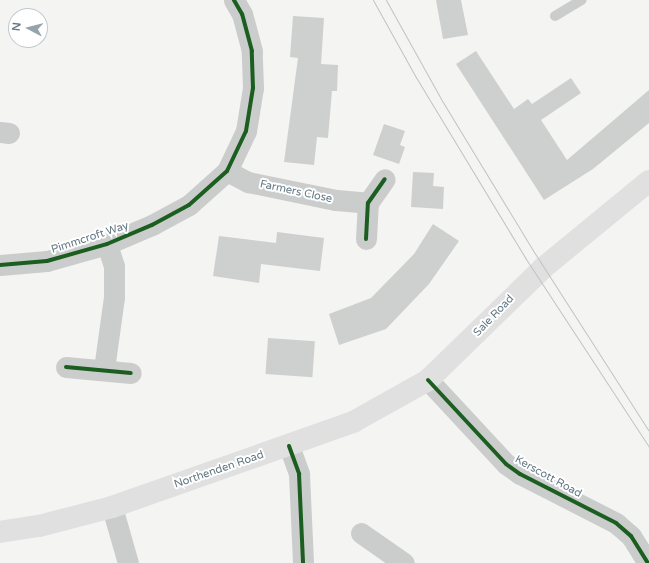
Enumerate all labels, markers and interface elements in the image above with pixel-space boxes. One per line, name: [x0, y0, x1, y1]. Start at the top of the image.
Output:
north arrow: [8, 8, 48, 48]
text: N: [10, 21, 24, 32]
street label: Farmers Close: [259, 178, 333, 206]
street label: Pimmcroft Way: [50, 219, 130, 257]
street label: Sale Road: [471, 293, 517, 339]
street label: Northenden Road: [173, 448, 265, 492]
street label: Kerscott Road: [512, 453, 584, 501]

